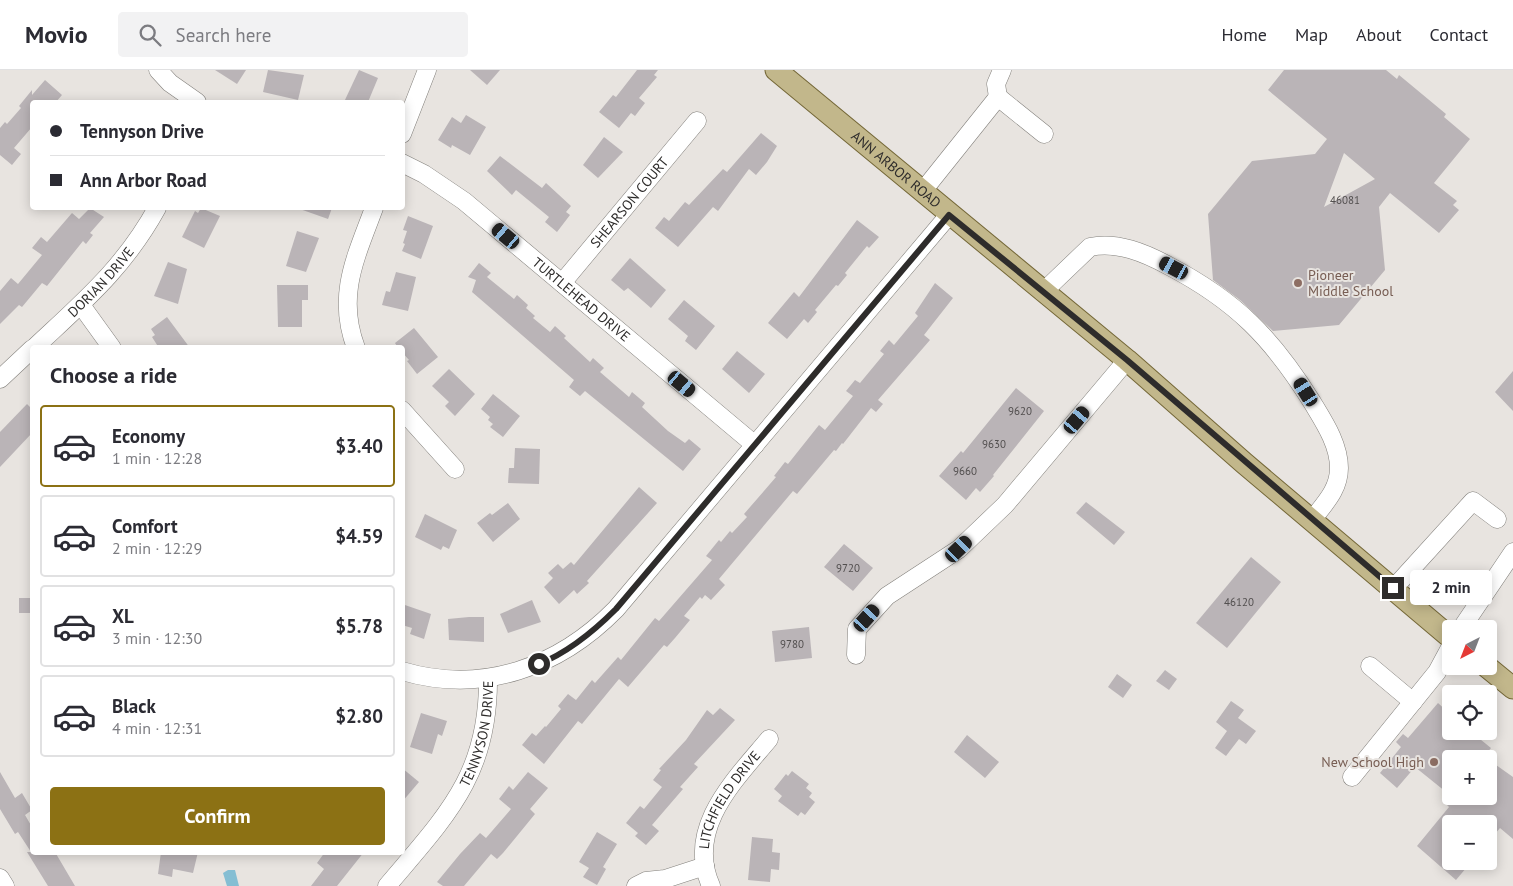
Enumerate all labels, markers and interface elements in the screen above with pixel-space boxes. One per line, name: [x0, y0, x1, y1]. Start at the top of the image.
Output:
search box: [118, 12, 468, 57]
text: Movio: [25, 19, 88, 50]
icon: search: [136, 21, 164, 49]
text: Search here: [176, 23, 271, 47]
text: Home: [1221, 23, 1267, 46]
text: Map: [1295, 23, 1328, 46]
text: About: [1356, 23, 1402, 46]
text: Contact: [1430, 23, 1488, 46]
text: Tennyson Drive: [80, 119, 204, 143]
street label: ANN ARBOR ROAD: [848, 127, 945, 212]
street label: SHEARSON COURT: [586, 153, 672, 251]
text: Ann Arbor Road: [80, 168, 207, 192]
house number: 46081: [1330, 193, 1360, 207]
car: [489, 221, 522, 251]
street label: DORIAN DRIVE: [64, 243, 138, 321]
street label: TURTLEHEAD DRIVE: [529, 253, 634, 346]
car: [1157, 254, 1190, 282]
place label: Pioneer Middle School: [1308, 266, 1393, 300]
marker: Pioneer Middle School: [1292, 277, 1304, 289]
text: Choose a ride: [50, 361, 177, 389]
car: [665, 369, 698, 399]
car: [1291, 375, 1320, 409]
house number: 9620: [1008, 404, 1032, 418]
car: [1061, 404, 1092, 436]
icon: car: [52, 424, 97, 469]
text: Economy: [112, 424, 185, 448]
text: $3.40: [335, 434, 383, 458]
house number: 9630: [982, 437, 1006, 451]
text: 1 min · 12:28: [112, 448, 202, 468]
house number: 9660: [953, 464, 977, 478]
icon: car: [52, 514, 97, 559]
text: Comfort: [112, 514, 178, 538]
text: $4.59: [335, 524, 383, 548]
car: [942, 533, 975, 565]
text: 2 min · 12:29: [112, 538, 202, 558]
house number: 9720: [836, 561, 860, 575]
callout: 2 min: [1410, 570, 1493, 606]
route end: [1382, 577, 1404, 599]
text: 2 min: [1431, 577, 1471, 597]
house number: 46120: [1224, 595, 1254, 609]
car: [851, 602, 882, 634]
icon: car: [52, 604, 97, 649]
text: XL: [112, 604, 134, 628]
text: $5.78: [335, 614, 383, 638]
north arrow: [1442, 620, 1498, 675]
map controls: [1442, 620, 1497, 870]
text: 3 min · 12:30: [112, 628, 202, 648]
house number: 9780: [780, 637, 804, 651]
route start: [528, 653, 550, 675]
street label: TENNYSON DRIVE: [456, 681, 497, 790]
button: locate: [1442, 685, 1497, 740]
icon: car: [52, 694, 97, 739]
text: Black: [112, 694, 156, 718]
text: $2.80: [335, 704, 383, 728]
text: 4 min · 12:31: [112, 718, 202, 738]
street label: LITCHFIELD DRIVE: [695, 747, 764, 850]
button: +: [1442, 750, 1497, 805]
place label: New School High: [1321, 753, 1424, 771]
marker: New School High: [1428, 756, 1440, 768]
button: Confirm: [50, 787, 385, 845]
button: −: [1442, 815, 1497, 870]

